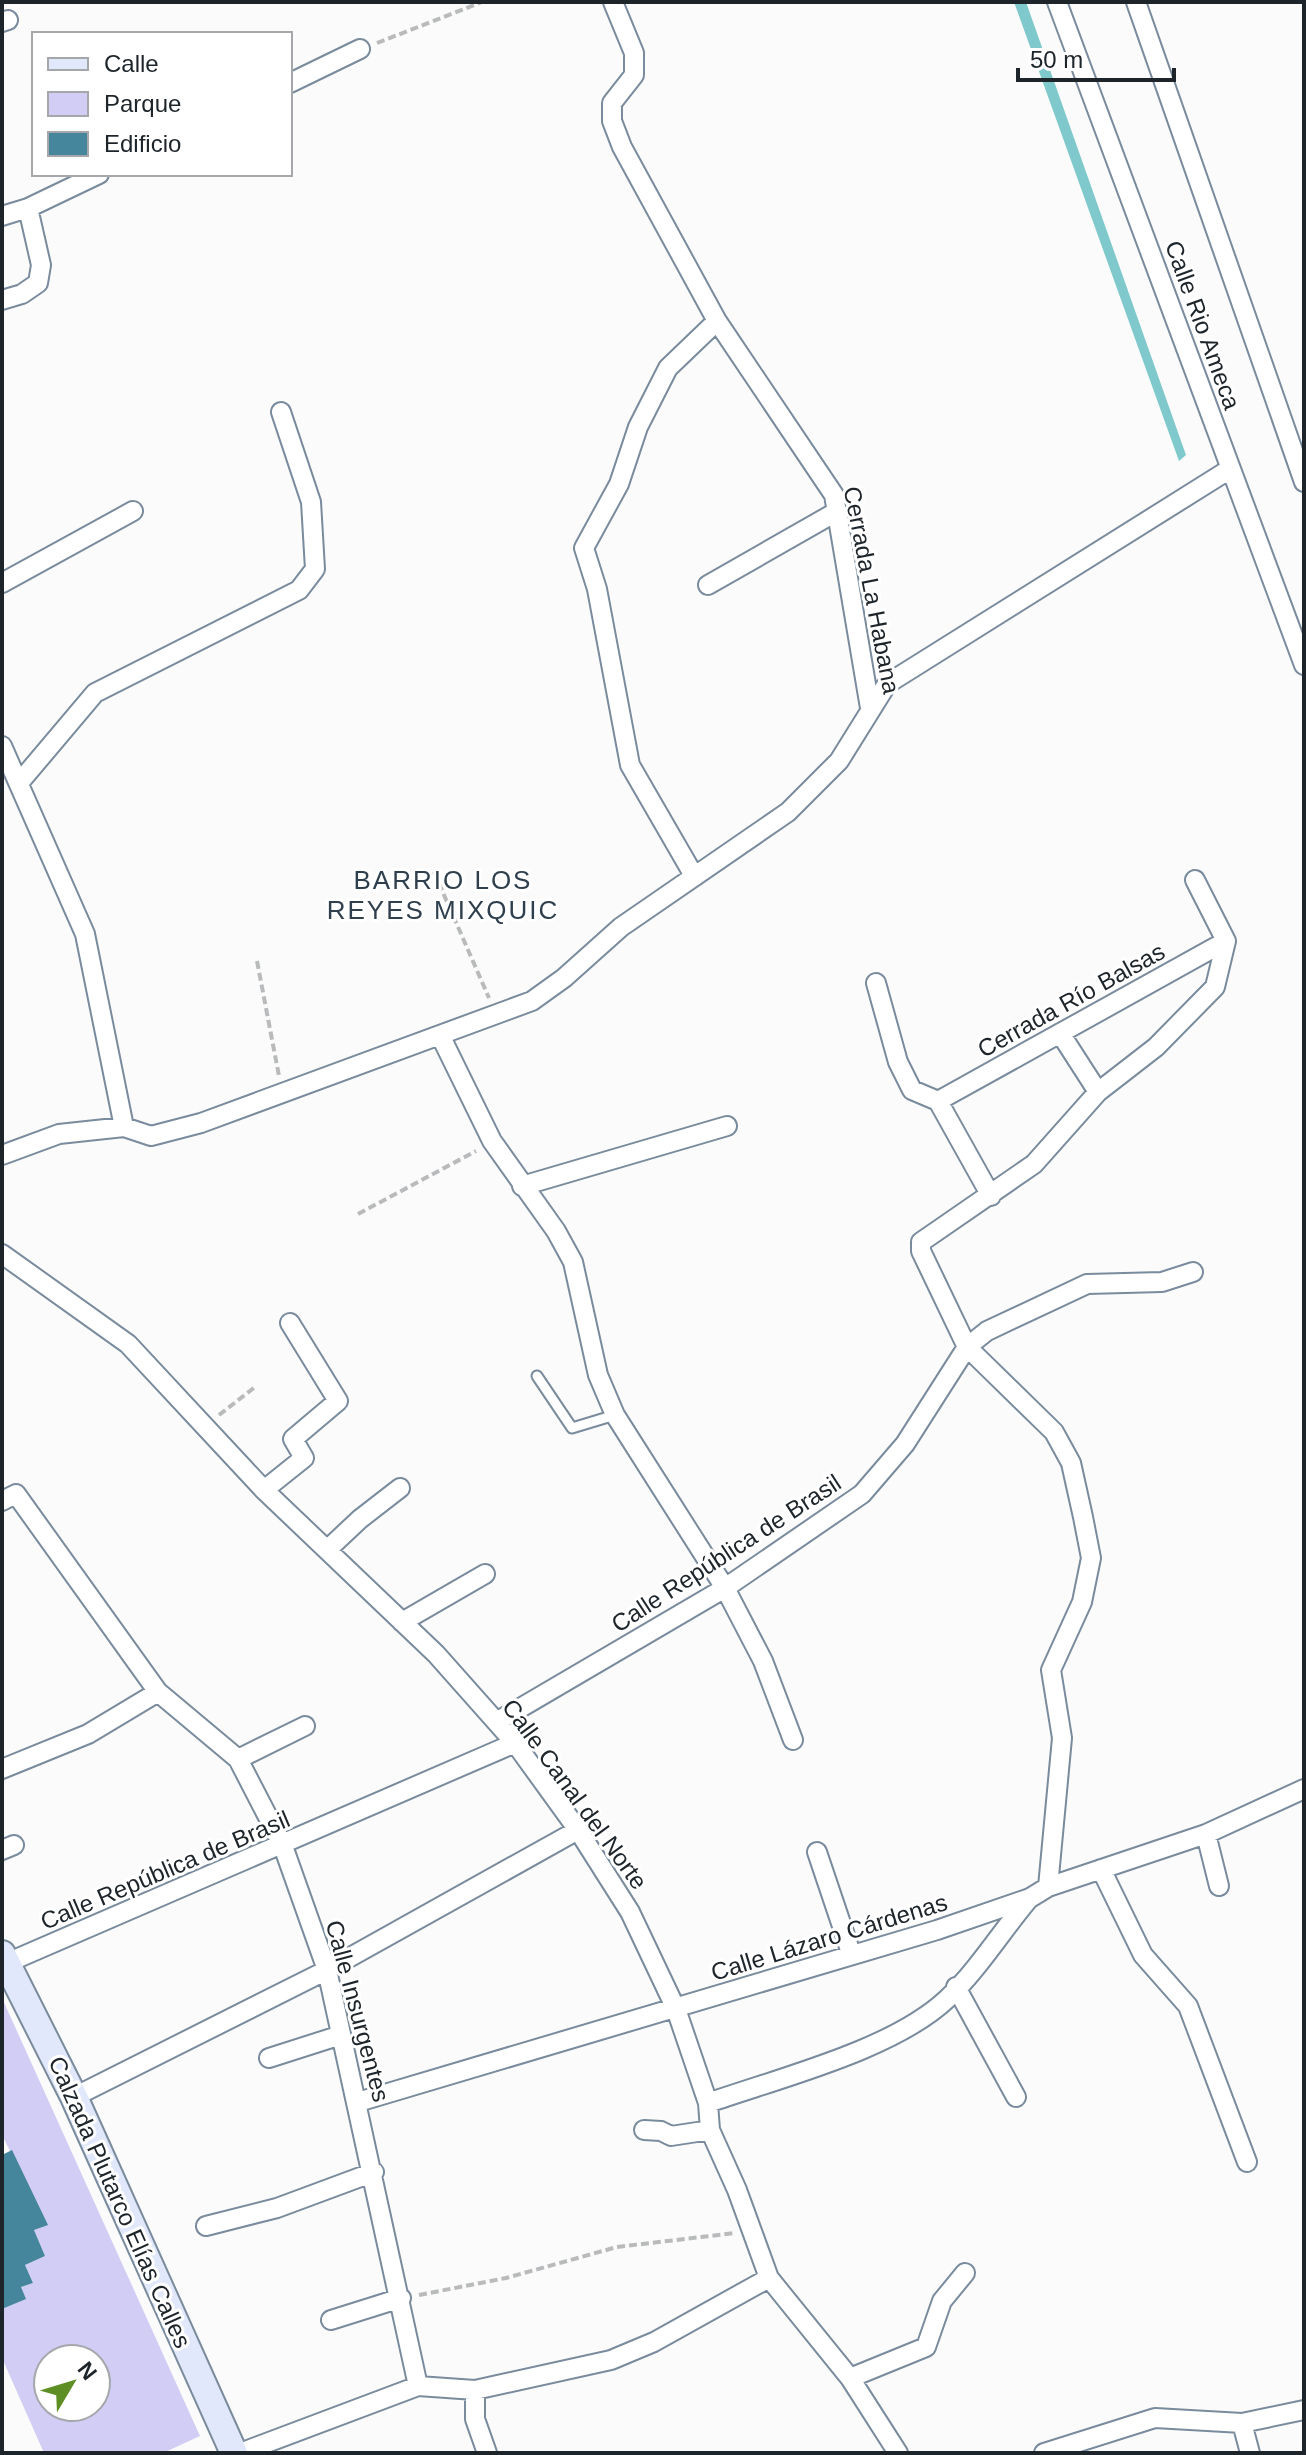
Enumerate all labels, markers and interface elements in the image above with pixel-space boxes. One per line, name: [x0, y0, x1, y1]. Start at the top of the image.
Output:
legend: [32, 32, 292, 176]
scale bar: [1018, 32, 1174, 82]
text: 50 m: [1030, 46, 1083, 73]
text: Calle: [104, 50, 159, 77]
text: Parque: [104, 90, 181, 117]
text: Edificio: [104, 130, 181, 157]
street label: Calle Rio Ameca: [1160, 237, 1246, 414]
street label: Cerrada La Habana: [839, 484, 905, 697]
district label: BARRIO LOS REYES MIXQUIC: [327, 865, 559, 925]
street label: Cerrada Río Balsas: [973, 937, 1169, 1063]
street label: Calle República de Brasil: [606, 1469, 846, 1637]
street label: Calle Canal del Norte: [497, 1694, 653, 1894]
street label: Calle República de Brasil: [36, 1805, 294, 1935]
street label: Calle Lázaro Cárdenas: [708, 1888, 950, 1986]
street label: Calle Insurgentes: [321, 1917, 395, 2105]
street label: Calzada Plutarco Elías Calles: [43, 2052, 197, 2352]
north arrow: [32, 2343, 112, 2423]
text: N: [73, 2357, 102, 2385]

